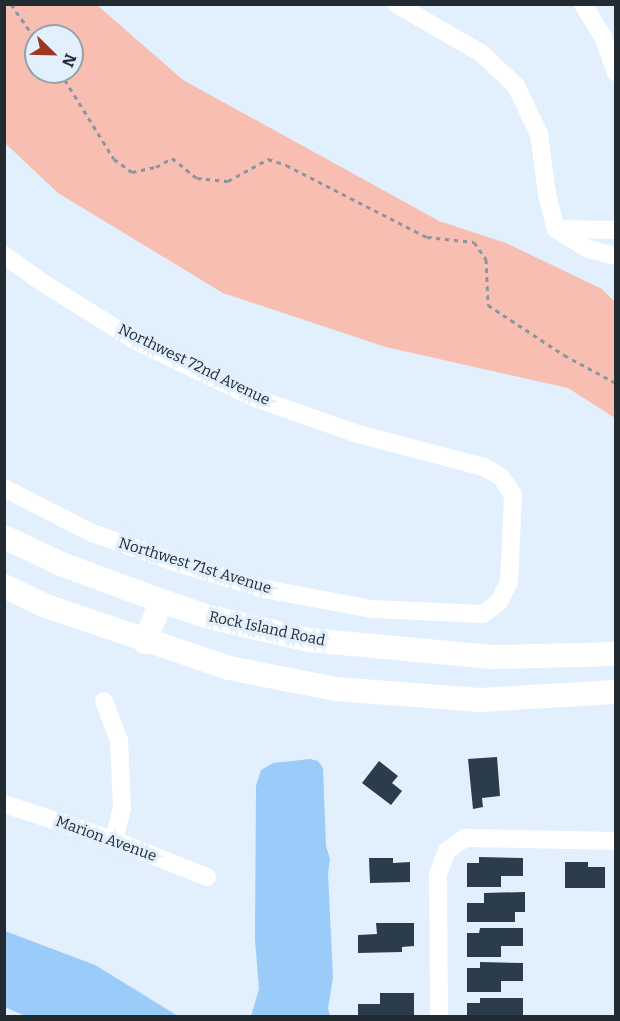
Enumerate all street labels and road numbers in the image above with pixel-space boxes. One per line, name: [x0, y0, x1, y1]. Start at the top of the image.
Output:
street label: Northwest 72nd Avenue: [115, 320, 273, 410]
street label: Northwest 71st Avenue: [116, 534, 274, 598]
street label: Rock Island Road: [207, 608, 327, 650]
street label: Marion Avenue: [53, 812, 159, 866]

